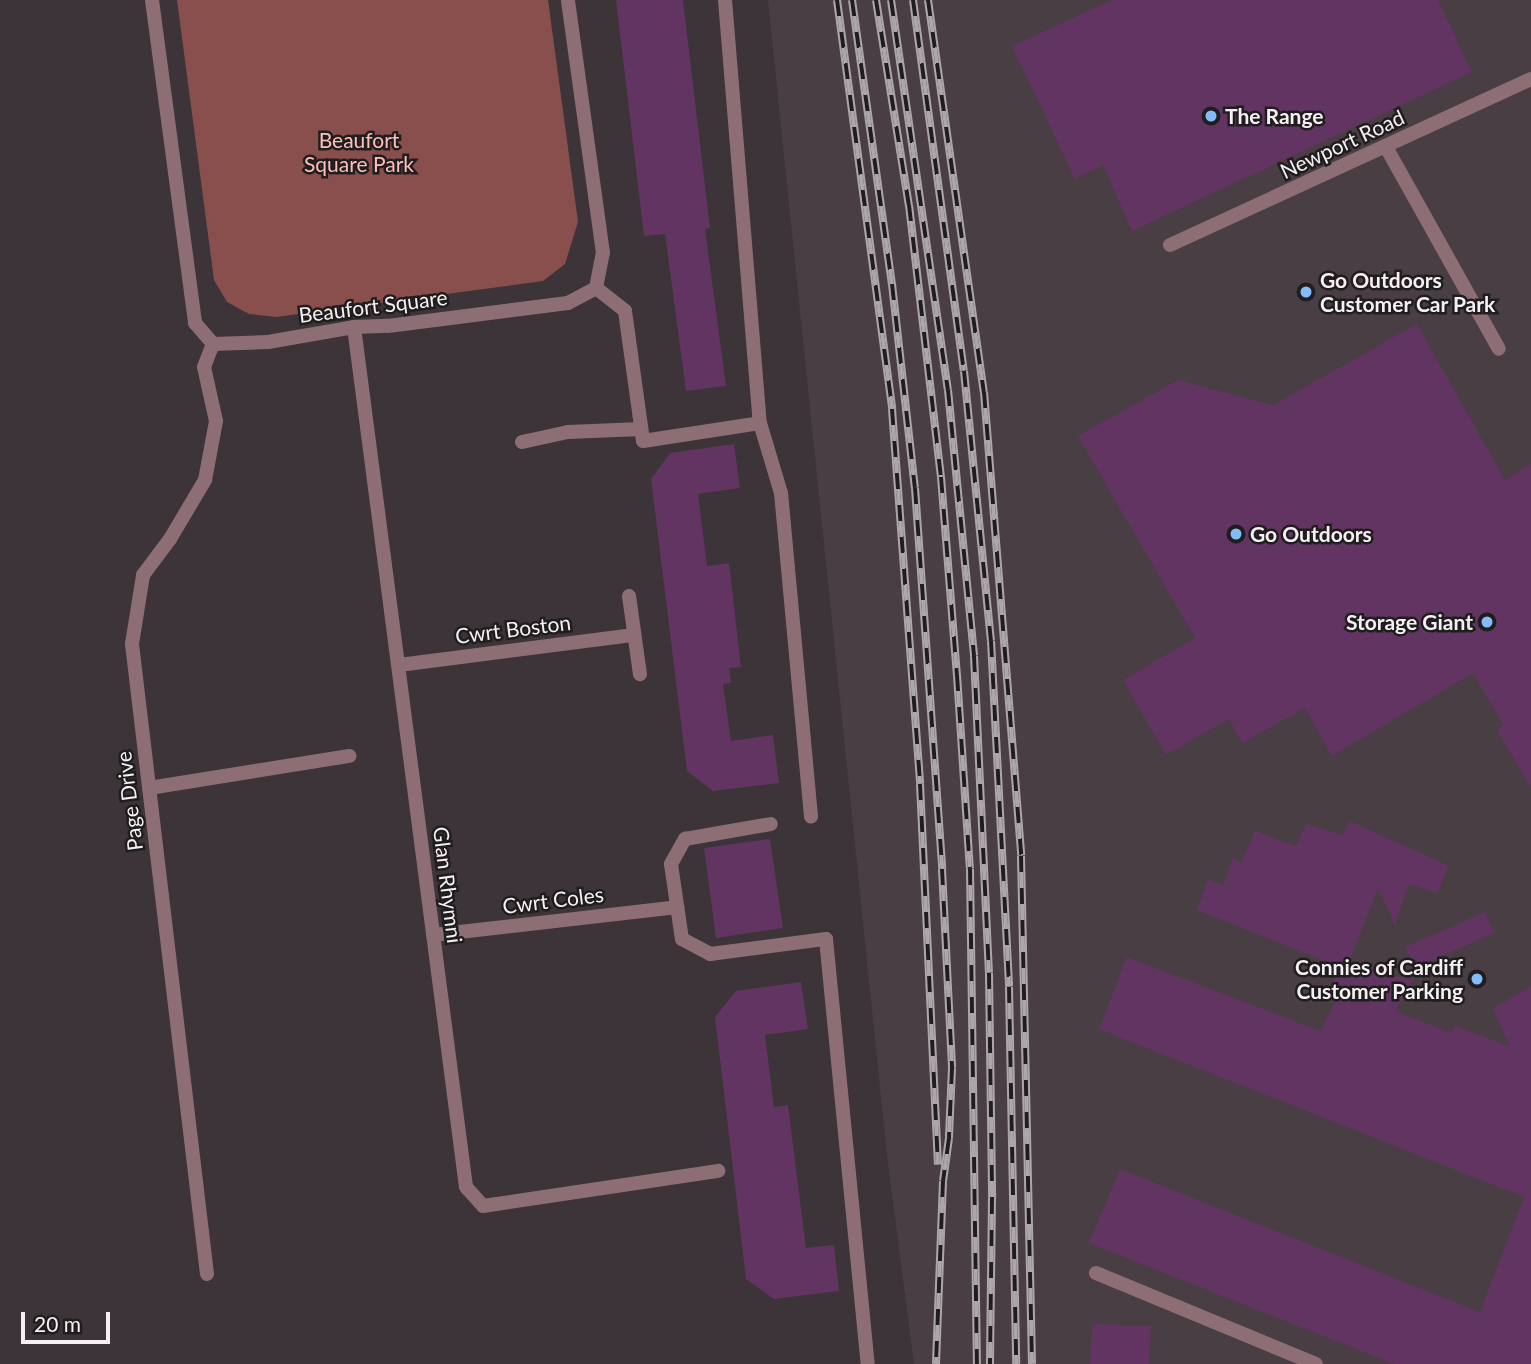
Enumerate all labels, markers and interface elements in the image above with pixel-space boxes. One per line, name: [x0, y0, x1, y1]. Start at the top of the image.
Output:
place label: The Range: [1225, 103, 1324, 129]
street label: Newport Road: [1276, 104, 1408, 184]
marker: The Range: [1203, 108, 1219, 124]
park label: Beaufort Square Park: [304, 127, 414, 177]
place label: Go Outdoors Customer Car Park: [1320, 267, 1496, 317]
street label: Beaufort Square: [297, 284, 449, 328]
marker: Go Outdoors Customer Car Park: [1298, 284, 1314, 300]
place label: Go Outdoors: [1250, 521, 1372, 547]
marker: Go Outdoors: [1228, 526, 1244, 542]
street label: Cwrt Boston: [454, 609, 572, 649]
place label: Storage Giant: [1346, 609, 1473, 635]
marker: Storage Giant: [1479, 614, 1495, 630]
street label: Page Drive: [110, 750, 148, 852]
street label: Glan Rhymni: [428, 825, 468, 945]
street label: Cwrt Coles: [501, 881, 605, 919]
place label: Connies of Cardiff Customer Parking: [1295, 954, 1463, 1004]
marker: Connies of Cardiff Customer Parking: [1469, 971, 1485, 987]
scale bar: [24, 1298, 114, 1342]
text: 20 m: [34, 1311, 81, 1336]

